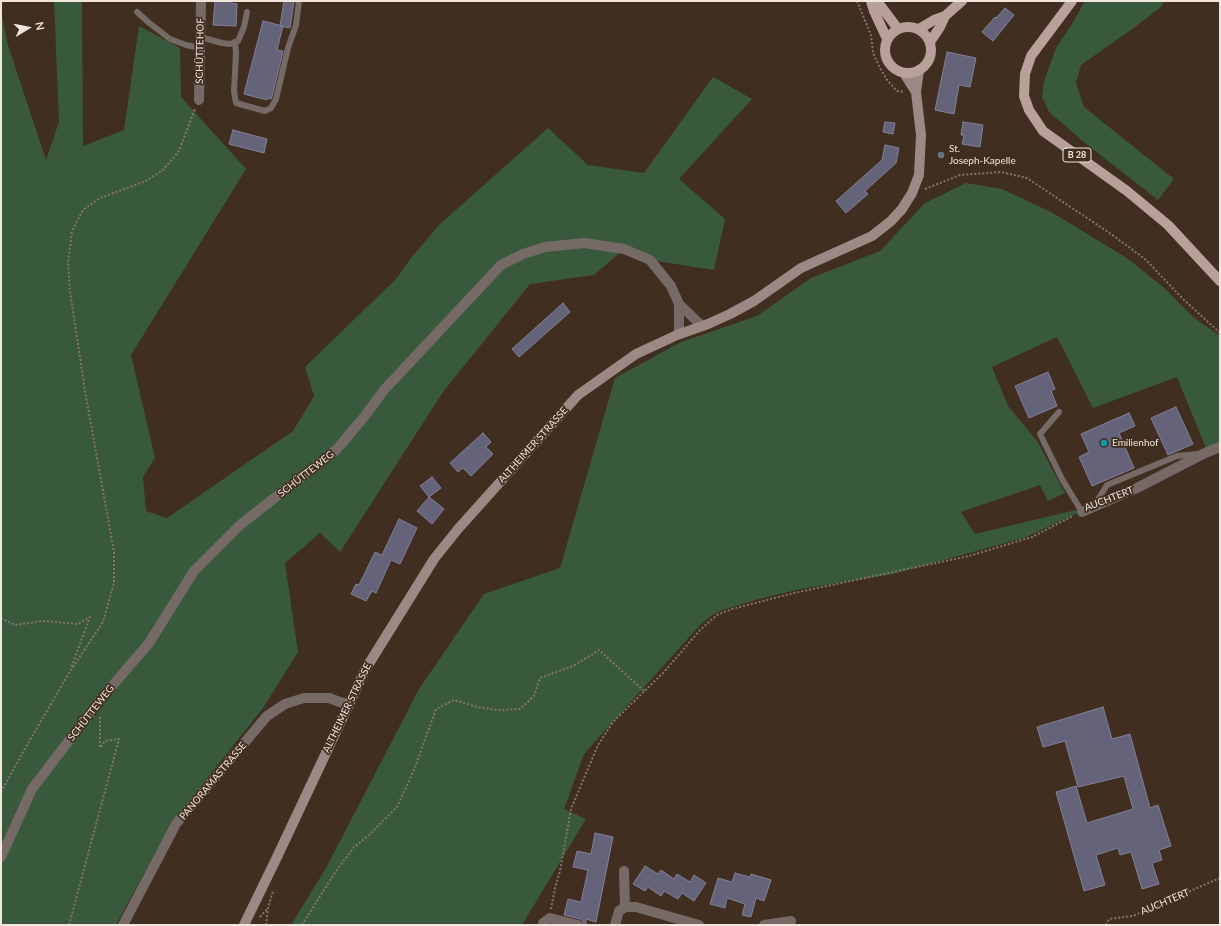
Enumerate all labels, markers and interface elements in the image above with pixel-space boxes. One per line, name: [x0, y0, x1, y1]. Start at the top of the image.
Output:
north arrow: [8, 8, 48, 48]
street label: SCHÜTTEHOF: [193, 18, 207, 84]
text: N: [33, 21, 47, 31]
place label: St. Joseph-Kapelle: [949, 143, 1016, 166]
road number: B 28: [1063, 148, 1091, 162]
marker: St. Joseph-Kapelle: [936, 150, 946, 160]
street label: ALTHEIMER STRASSE: [496, 405, 570, 485]
place label: Emilienhof: [1112, 437, 1159, 449]
marker: Emilienhof: [1099, 438, 1109, 448]
street label: SCHÜTTEWEG: [276, 448, 336, 500]
street label: AUCHTERT: [1083, 484, 1135, 514]
street label: ALTHEIMER STRASSE: [320, 661, 374, 755]
street label: SCHÜTTEWEG: [65, 683, 117, 743]
street label: PANORAMASTRASSE: [177, 740, 249, 822]
street label: AUCHTERT: [1139, 886, 1191, 918]

